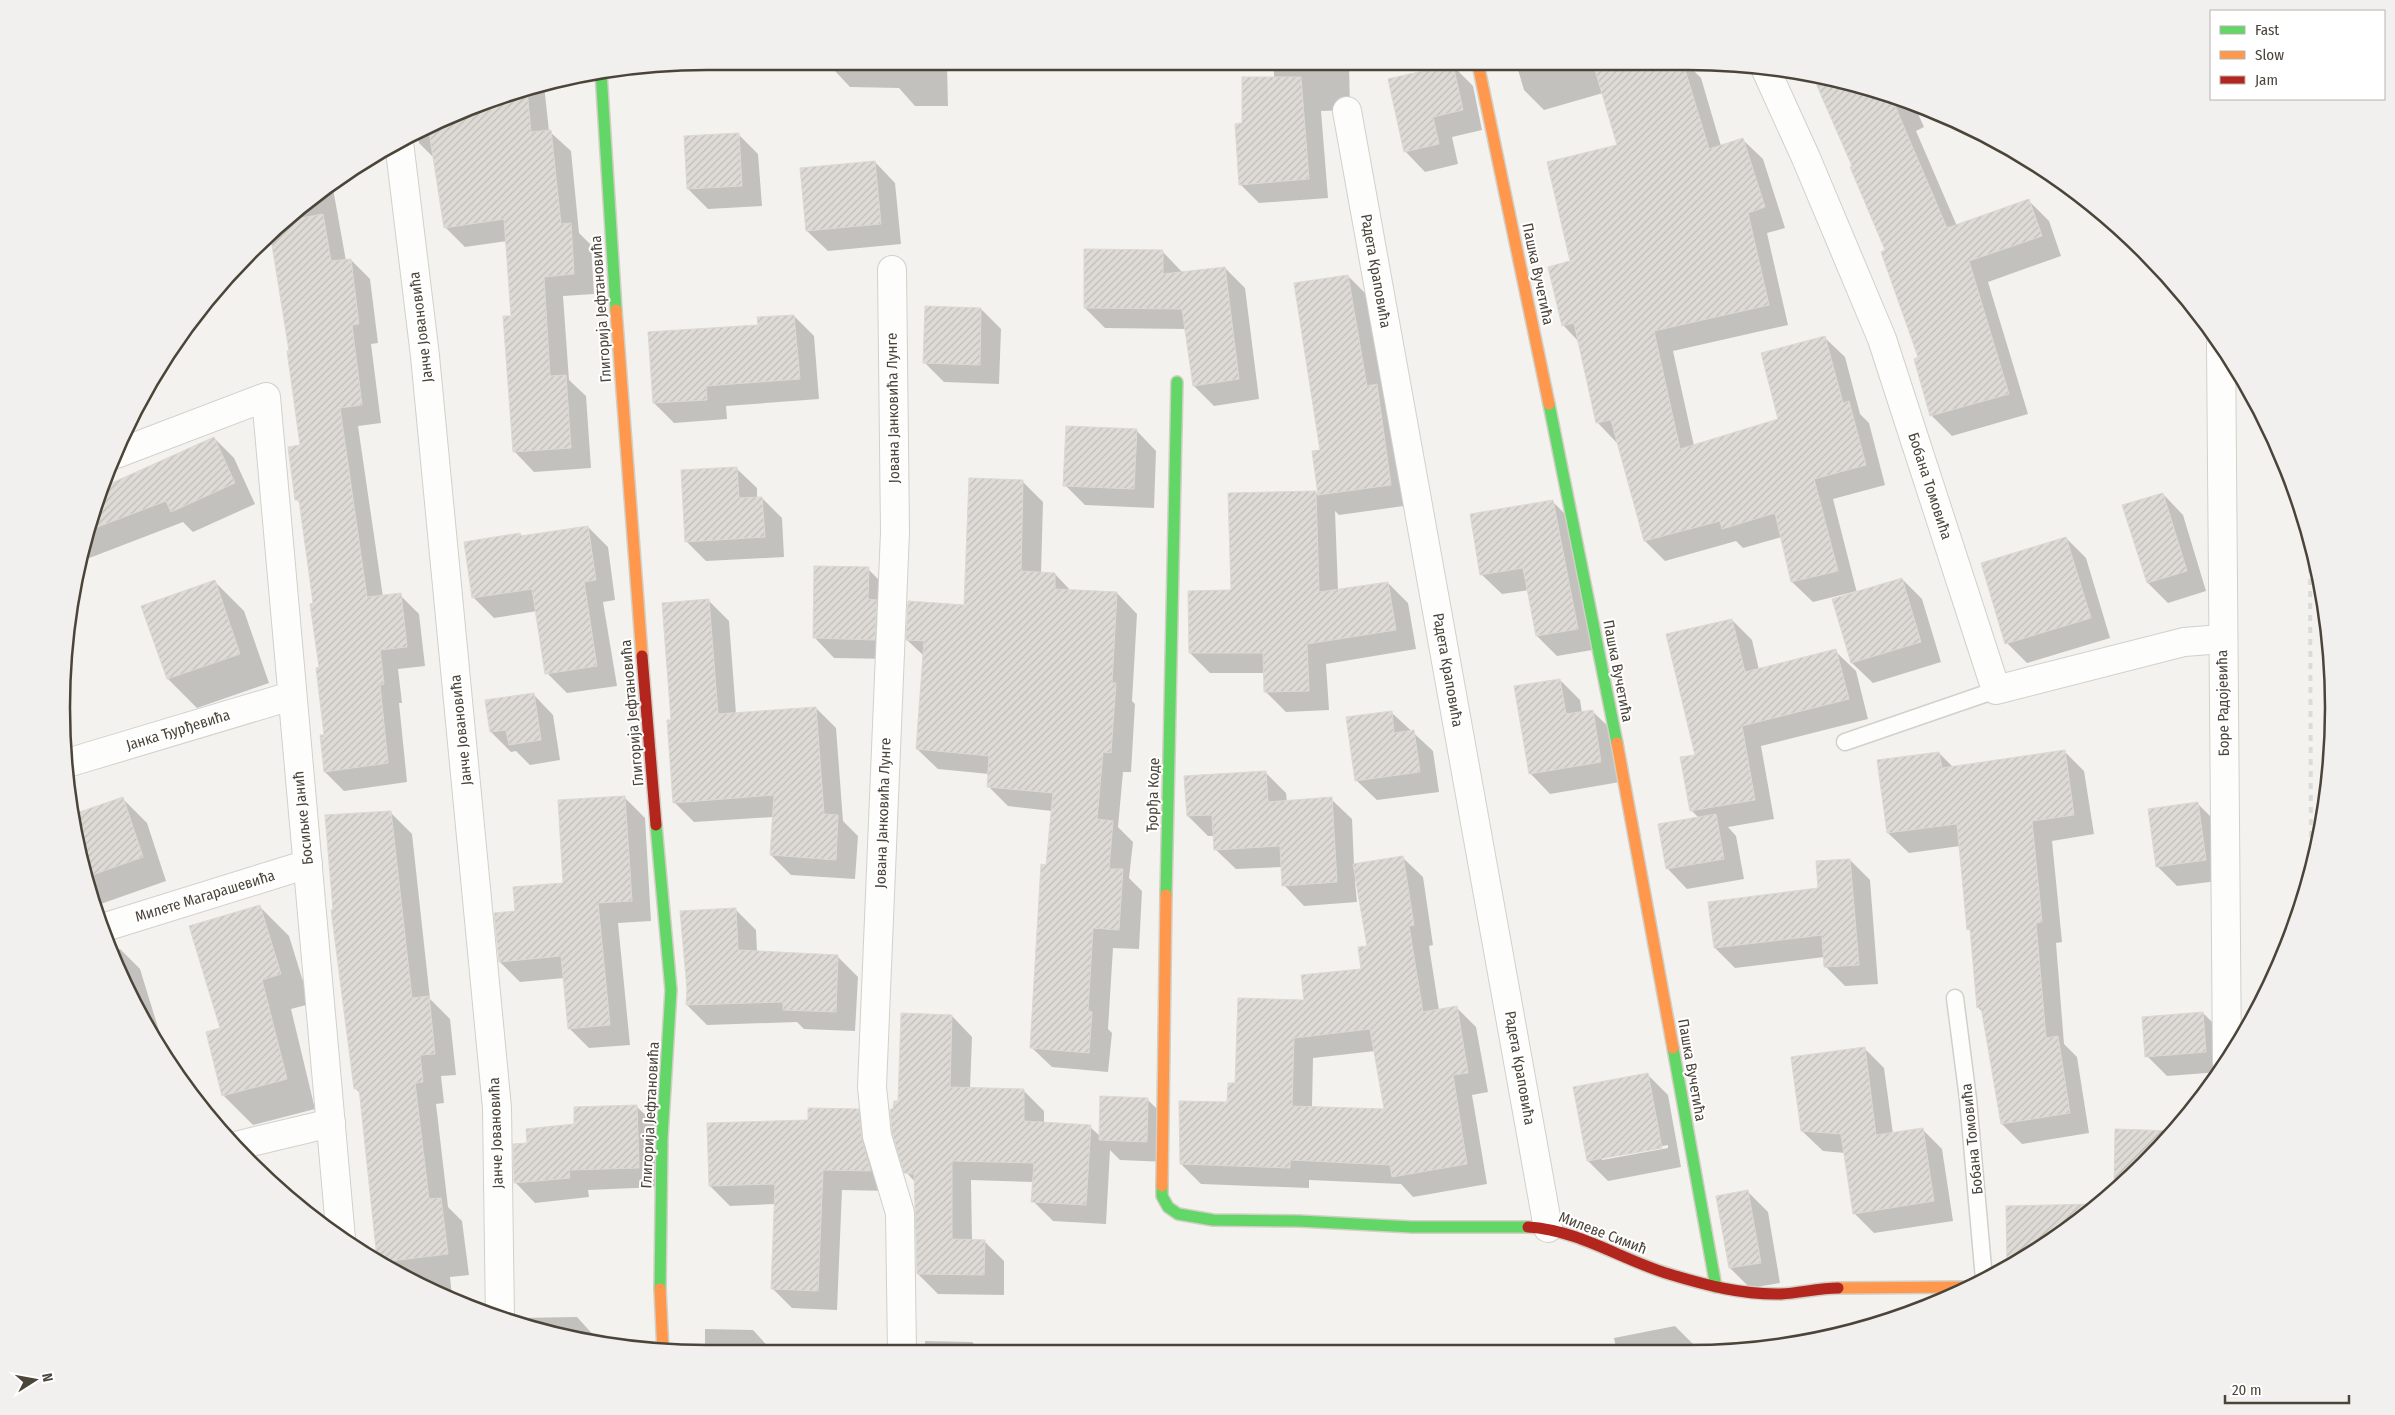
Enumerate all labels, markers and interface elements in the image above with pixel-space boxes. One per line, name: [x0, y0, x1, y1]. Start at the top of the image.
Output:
legend: [2210, 10, 2385, 100]
text: Fast: [2255, 21, 2279, 39]
text: Slow: [2255, 46, 2284, 64]
text: Jam: [2255, 71, 2278, 89]
street label: Радета Краповића: [1357, 213, 1395, 329]
street label: Пашка Вучетића: [1518, 221, 1558, 327]
street label: Глигорија Јефтановића: [587, 235, 615, 383]
street label: Јанче Јовановића: [405, 271, 437, 383]
street label: Јована Јанковића Лунге: [883, 333, 903, 483]
street label: Бобана Томовића: [1904, 430, 1956, 542]
street label: Радета Краповића: [1429, 612, 1467, 728]
street label: Пашка Вучетића: [1599, 618, 1637, 724]
street label: Глигорија Јефтановића: [617, 639, 647, 787]
street label: Боре Радојевића: [2213, 650, 2233, 756]
street label: Јанче Јовановића: [446, 674, 476, 786]
street label: Јанка Ђурђевића: [124, 706, 232, 754]
street label: Јована Јанковића Лунге: [871, 737, 895, 889]
street label: Ђорђа Коде: [1143, 757, 1163, 833]
street label: Босиљке Јанић: [289, 770, 317, 866]
street label: Милете Магарашевића: [133, 866, 277, 926]
street label: Радета Краповића: [1501, 1010, 1539, 1126]
street label: Пашка Вучетића: [1674, 1017, 1710, 1123]
street label: Глигорија Јефтановића: [637, 1041, 663, 1189]
street label: Јанче Јовановића: [485, 1077, 507, 1189]
street label: Бобана Томовића: [1957, 1083, 1987, 1195]
street label: Милеве Симић: [1556, 1208, 1650, 1258]
north arrow: [10, 1355, 60, 1405]
text: N: [38, 1372, 56, 1383]
scale bar: [2225, 1372, 2349, 1404]
text: 20 m: [2232, 1381, 2262, 1399]

